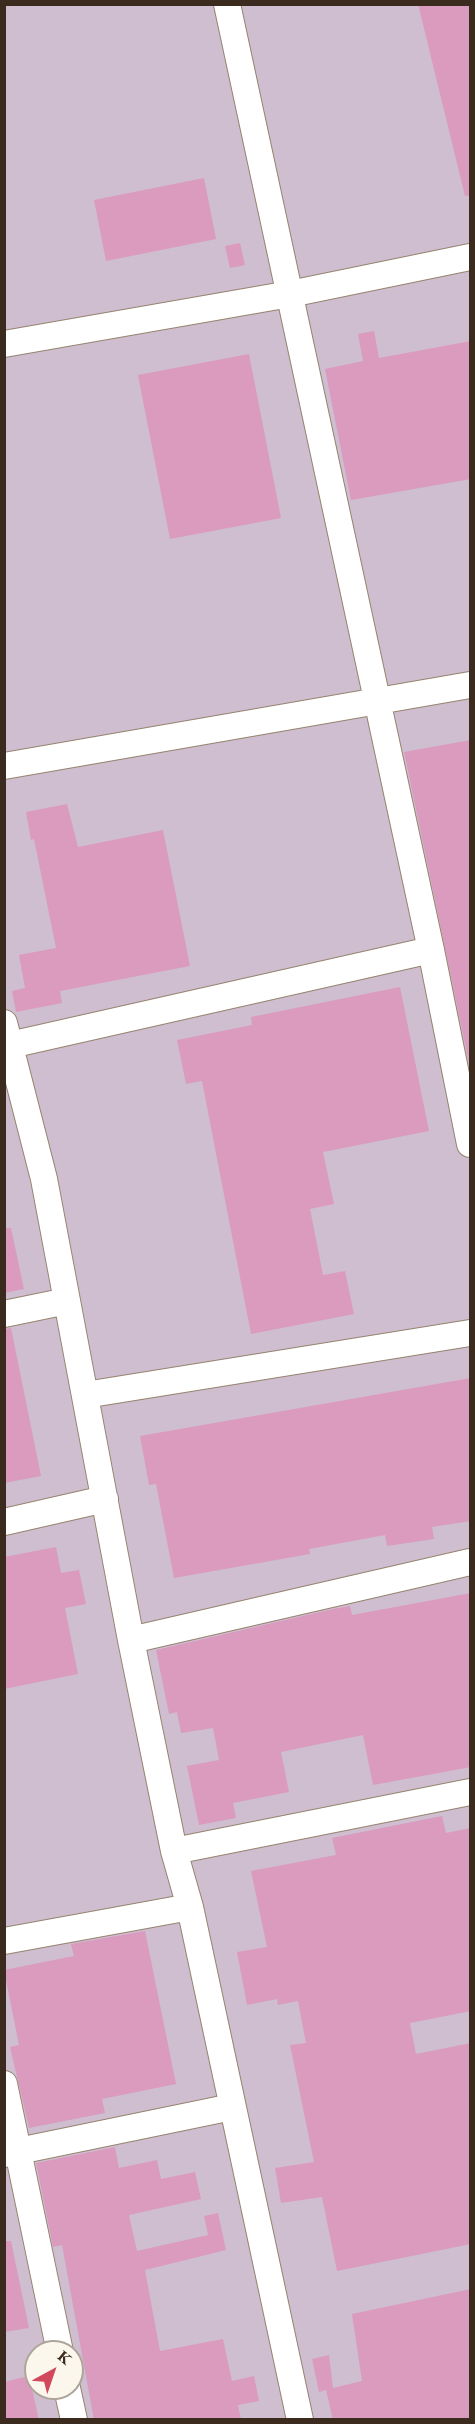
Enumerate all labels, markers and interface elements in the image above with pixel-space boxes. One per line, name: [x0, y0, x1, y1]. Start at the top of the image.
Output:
north arrow: [24, 2340, 84, 2400]
text: K: [53, 2345, 76, 2369]

